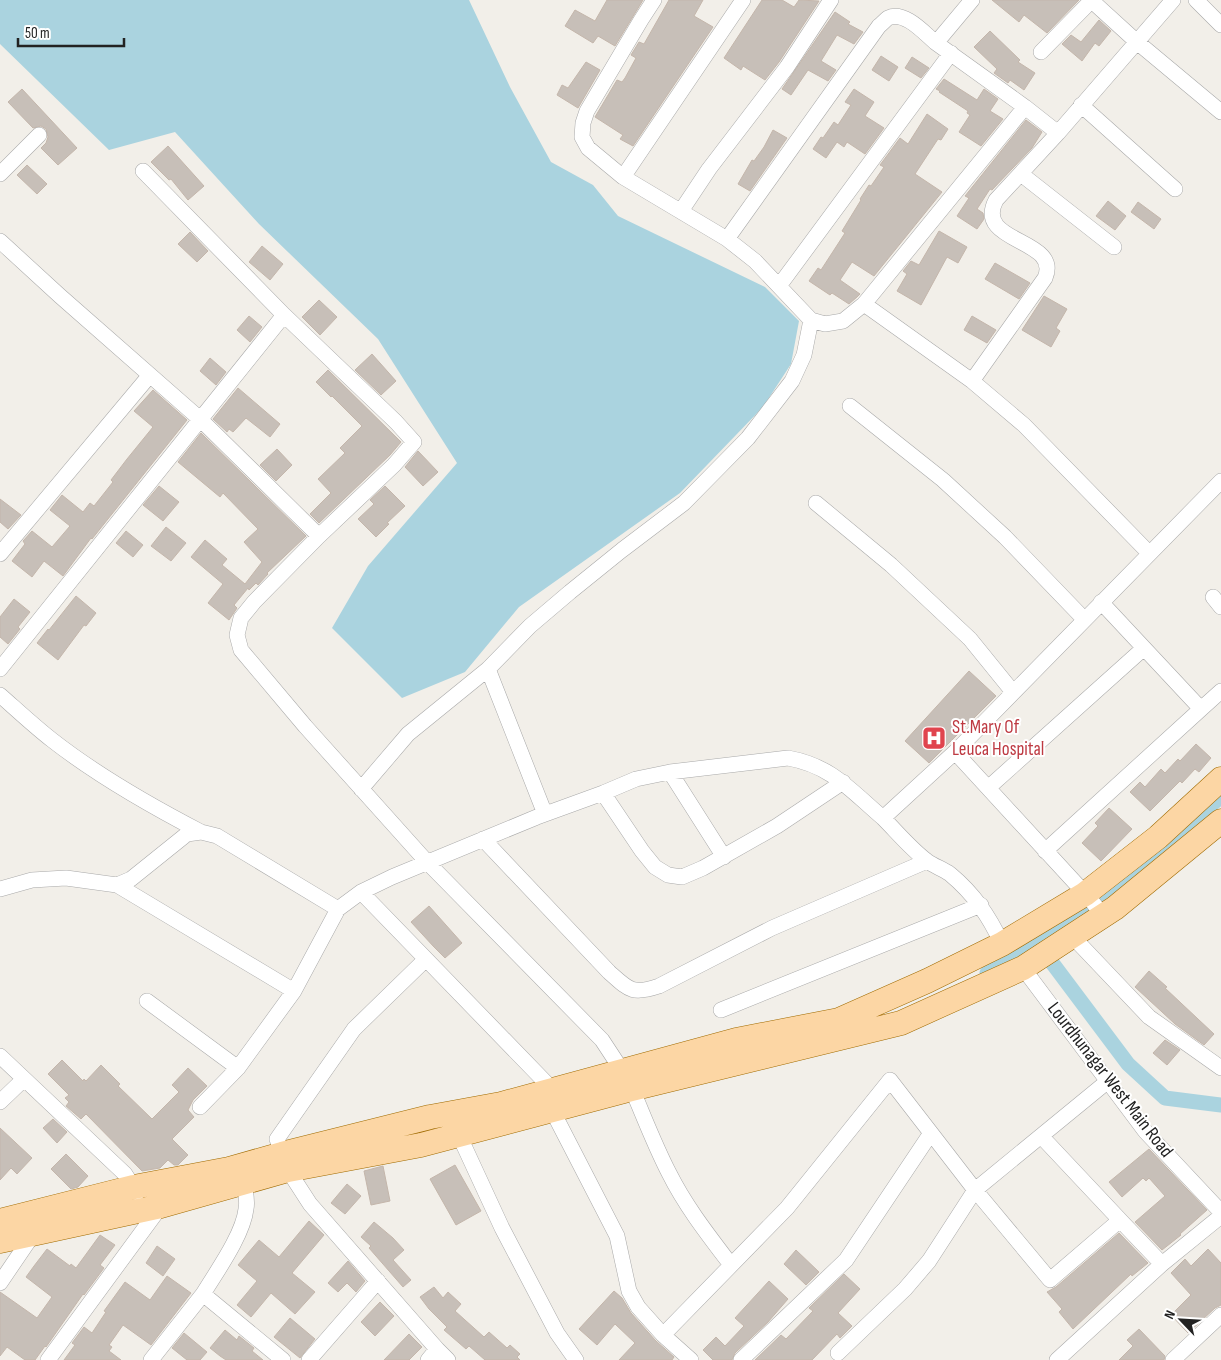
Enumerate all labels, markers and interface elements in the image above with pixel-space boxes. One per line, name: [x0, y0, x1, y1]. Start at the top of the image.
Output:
scale bar: [18, 15, 124, 47]
text: 50 m: [25, 24, 50, 43]
place label: St.Mary Of Leuca Hospital: [952, 716, 1044, 761]
hospital icon: St.Mary Of Leuca Hospital: [921, 725, 947, 751]
street label: Lourdhunagar West Main Road: [1042, 998, 1178, 1162]
north arrow: [1156, 1295, 1206, 1345]
text: N: [1160, 1308, 1179, 1322]

